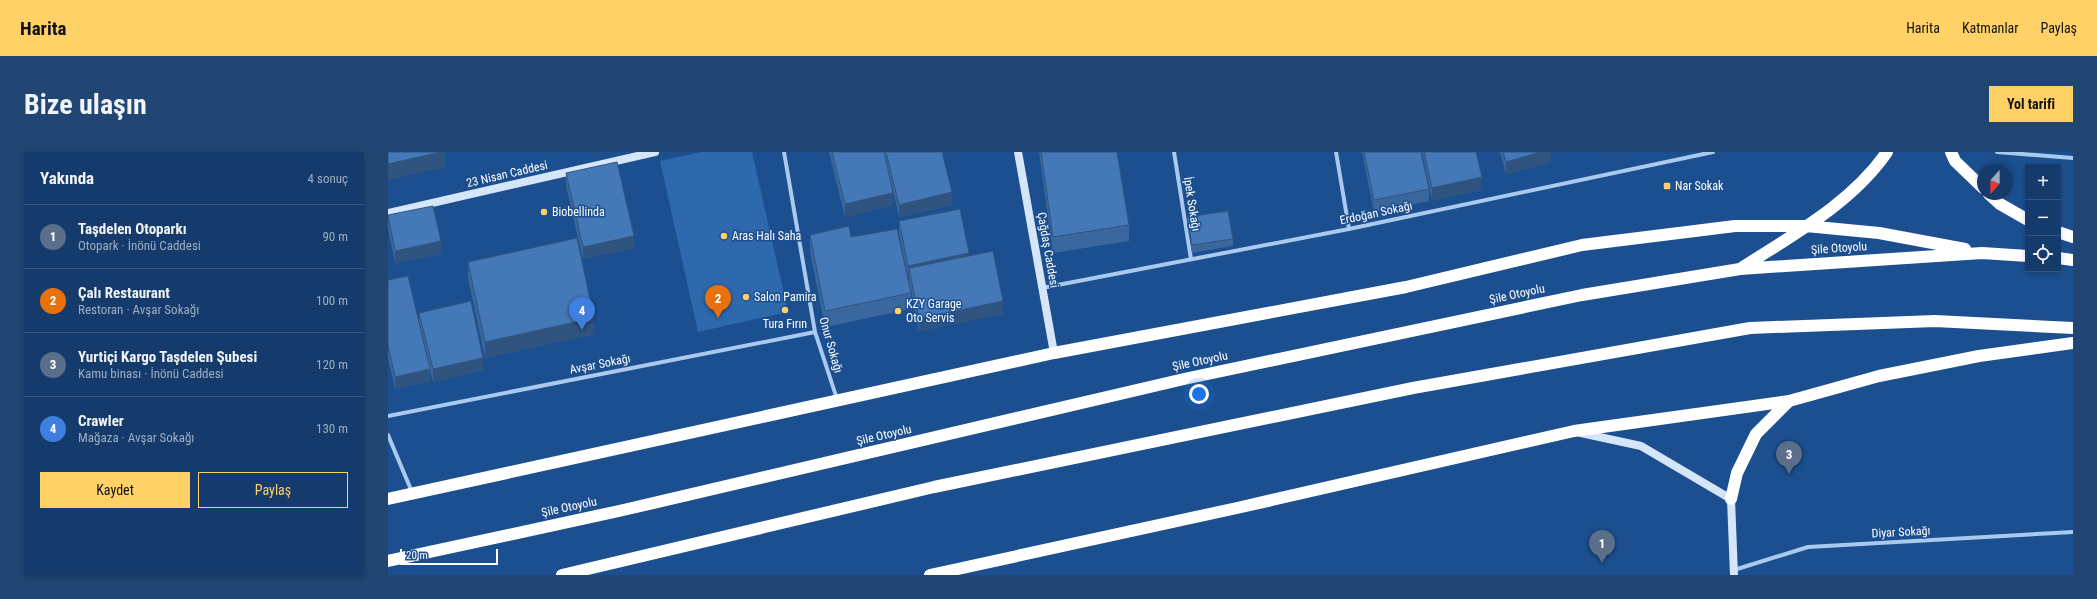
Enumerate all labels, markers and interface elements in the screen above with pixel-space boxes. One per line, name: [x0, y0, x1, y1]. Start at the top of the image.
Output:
text: Harita: [20, 17, 66, 40]
text: Harita: [1906, 20, 1940, 36]
text: Katmanlar: [1962, 20, 2019, 36]
text: Paylaş: [2041, 20, 2077, 36]
button: Yol tarifi: [1989, 86, 2073, 122]
text: Bize ulaşın: [24, 88, 147, 121]
street label: 23 Nisan Caddesi: [465, 158, 549, 190]
north arrow: [1977, 164, 2013, 200]
map controls: [2025, 164, 2061, 272]
button: +: [2025, 164, 2061, 200]
text: Yakında: [40, 168, 94, 188]
text: 4 sonuç: [308, 171, 348, 186]
street label: İpek Sokağı: [1181, 176, 1204, 232]
place label: Nar Sokak: [1675, 179, 1724, 193]
marker: Nar Sokak: [1662, 181, 1672, 191]
street label: Erdoğan Sokağı: [1338, 198, 1414, 228]
button: −: [2025, 200, 2061, 236]
place label: Biobellinda: [552, 205, 605, 219]
marker: Biobellinda: [539, 207, 549, 217]
street label: Çağdaş Caddesi: [1034, 211, 1062, 289]
text: Taşdelen Otoparkı: [78, 220, 187, 238]
text: 1: [50, 229, 56, 244]
text: 90 m: [322, 229, 348, 244]
place label: Aras Halı Saha: [732, 229, 802, 243]
marker: Aras Halı Saha: [719, 231, 729, 241]
button: locate: [2025, 236, 2061, 272]
text: Otopark · İnönü Caddesi: [78, 238, 201, 253]
street label: Şile Otoyolu: [1810, 239, 1868, 257]
street label: Şile Otoyolu: [1488, 281, 1546, 307]
text: Çalı Restaurant: [78, 284, 170, 302]
pin: 2: [705, 285, 731, 318]
place label: Salon Pamira: [754, 290, 817, 304]
marker: Salon Pamira: [741, 292, 751, 302]
text: 2: [50, 293, 56, 308]
text: 100 m: [316, 293, 348, 308]
pin: 4: [569, 297, 595, 330]
place label: KZY Garage Oto Servis: [906, 297, 962, 325]
text: Restoran · Avşar Sokağı: [78, 302, 199, 317]
marker: Tura Fırın: [780, 305, 790, 315]
marker: KZY Garage Oto Servis: [893, 306, 903, 316]
street label: Onur Sokağı: [816, 315, 846, 375]
place label: Tura Fırın: [763, 317, 807, 331]
text: Yurtiçi Kargo Taşdelen Şubesi: [78, 348, 257, 366]
street label: Şile Otoyolu: [1171, 348, 1229, 374]
street label: Avşar Sokağı: [568, 351, 632, 377]
text: 3: [50, 357, 56, 372]
text: 120 m: [316, 357, 348, 372]
text: Kamu binası · İnönü Caddesi: [78, 366, 224, 381]
your location: [1189, 384, 1209, 404]
text: Crawler: [78, 412, 124, 430]
text: 4: [50, 421, 56, 436]
text: 130 m: [316, 421, 348, 436]
street label: Şile Otoyolu: [855, 422, 913, 448]
text: Mağaza · Avşar Sokağı: [78, 430, 194, 445]
pin: 3: [1776, 441, 1802, 474]
button: Kaydet: [40, 472, 190, 508]
button: Paylaş: [198, 472, 348, 508]
street label: Şile Otoyolu: [540, 494, 598, 520]
street label: Diyar Sokağı: [1871, 523, 1931, 541]
pin: 1: [1589, 530, 1615, 563]
scale bar: [400, 547, 498, 566]
text: 20 m: [406, 549, 428, 562]

